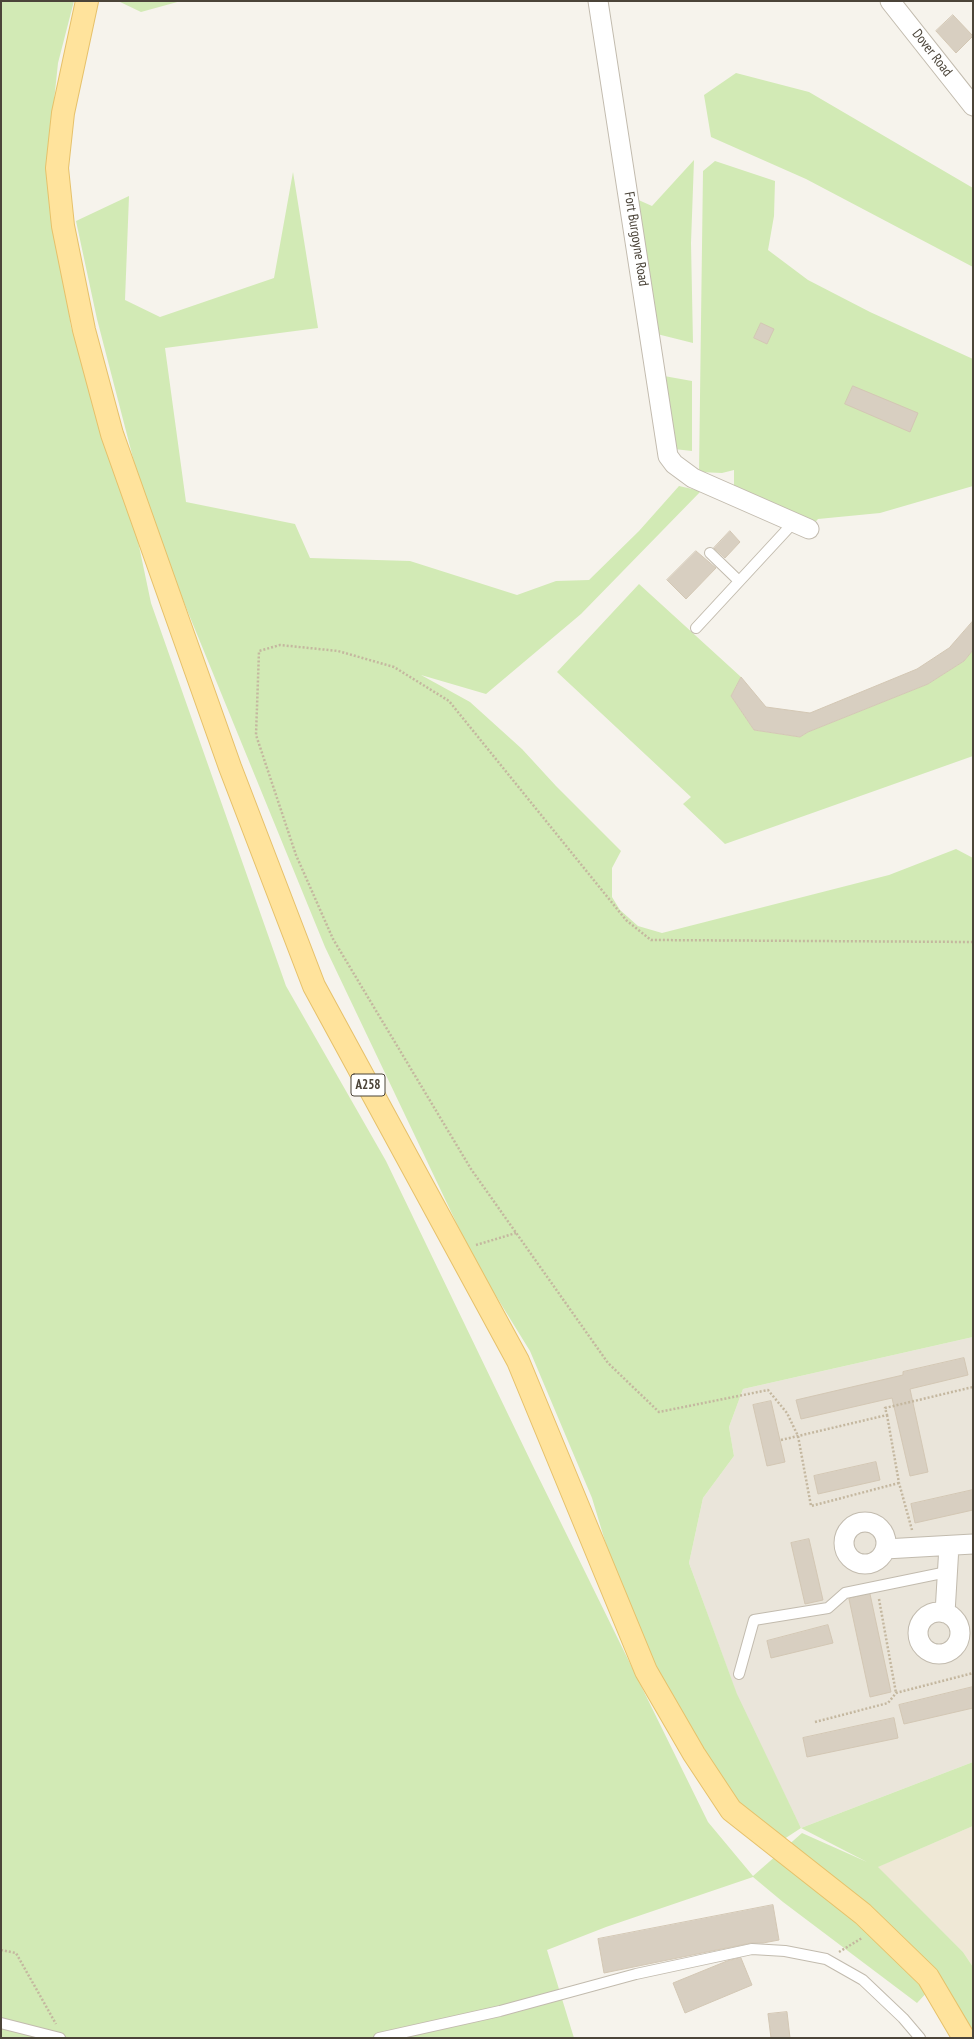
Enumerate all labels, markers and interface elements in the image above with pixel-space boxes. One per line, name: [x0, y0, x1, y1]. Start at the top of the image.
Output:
street label: Dover Road: [908, 26, 956, 80]
street label: Fort Burgoyne Road: [620, 191, 652, 287]
road number: A258: [351, 1074, 385, 1096]

